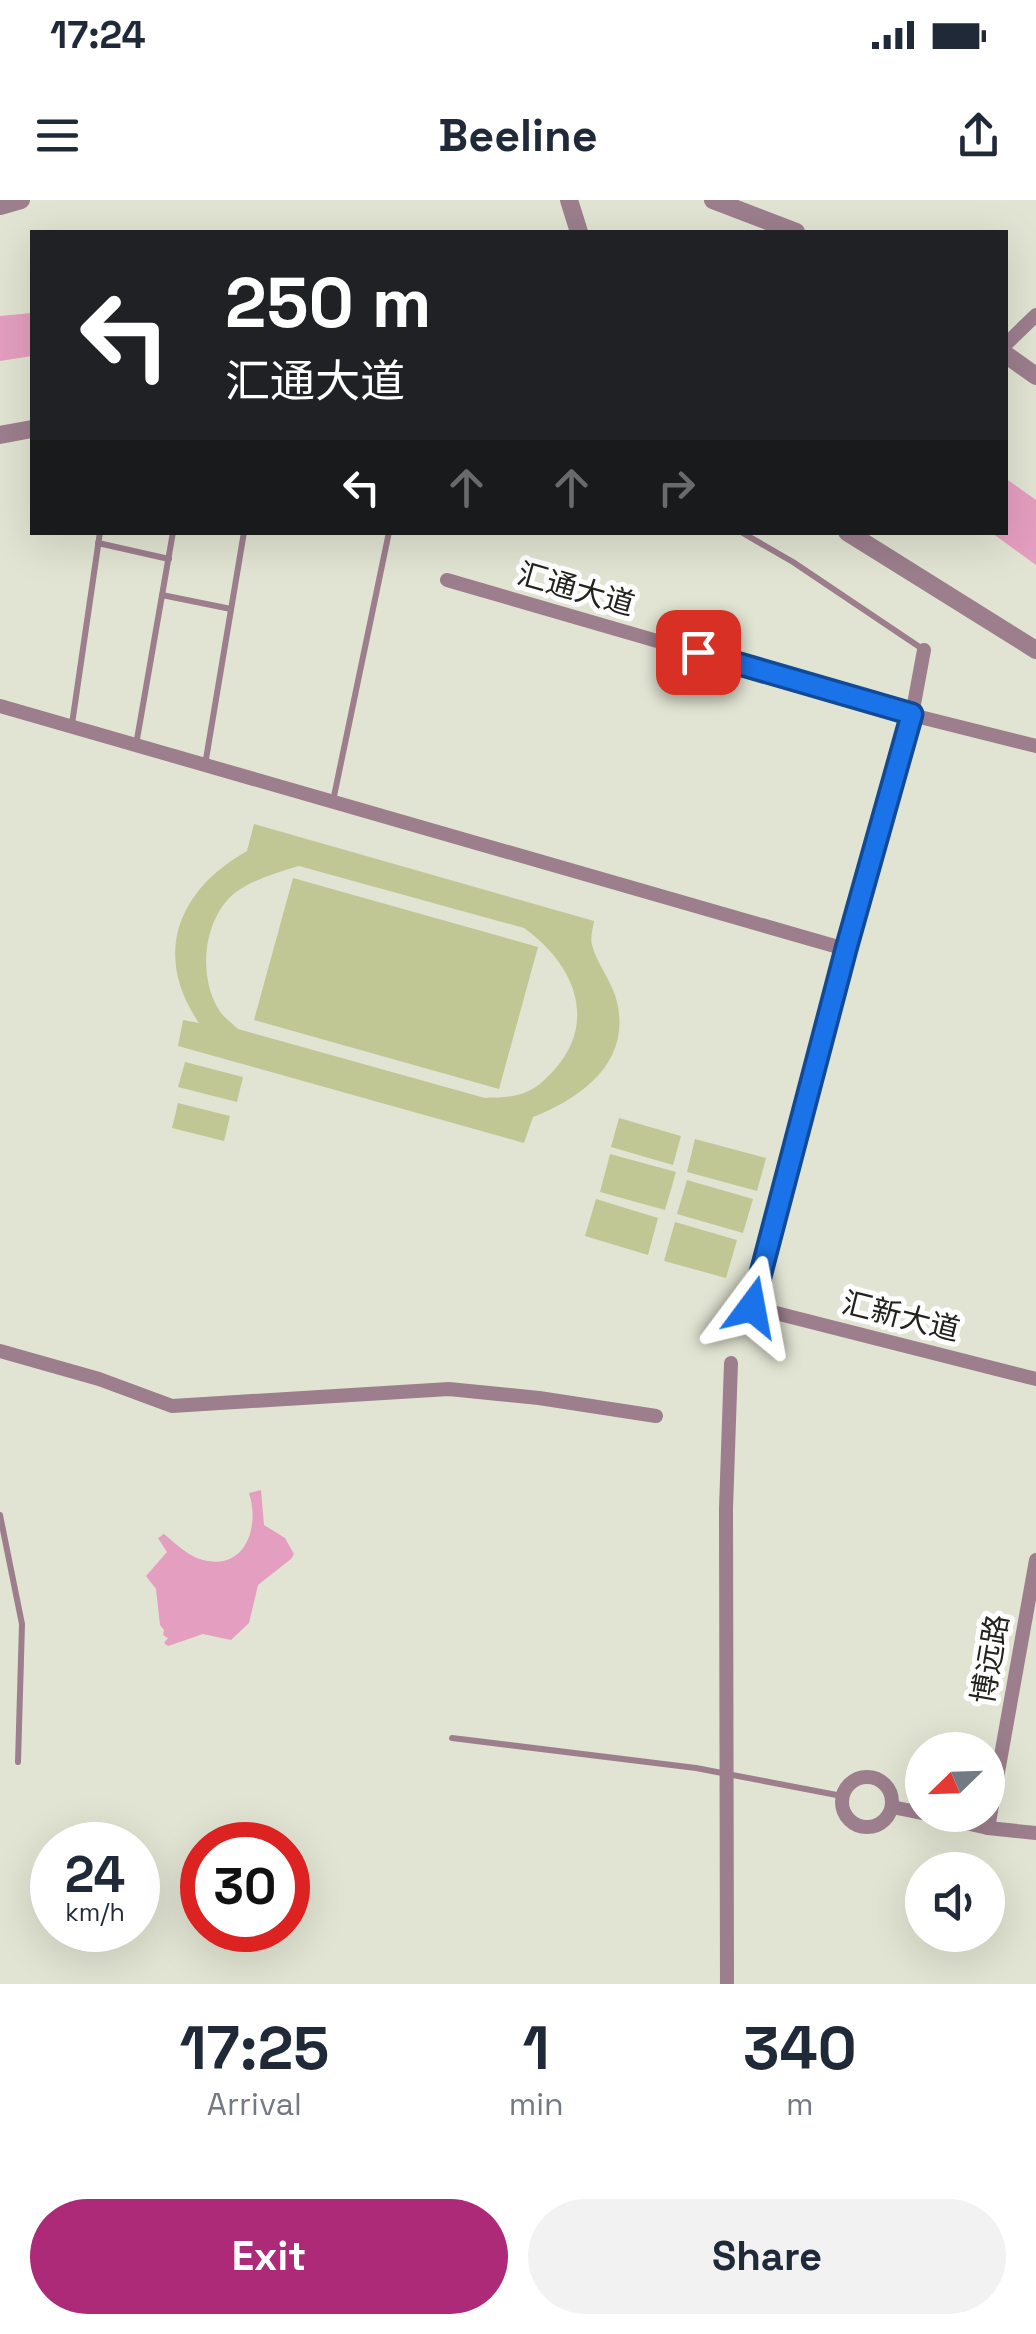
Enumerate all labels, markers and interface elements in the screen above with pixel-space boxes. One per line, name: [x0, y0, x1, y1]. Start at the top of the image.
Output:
text: 17:24: [50, 11, 146, 59]
text: Beeline: [438, 107, 598, 164]
icon: menu: [30, 108, 85, 163]
icon: share: [951, 108, 1006, 163]
text: 250 m: [225, 258, 432, 347]
icon: left: [60, 270, 190, 400]
text: 汇通大道: [225, 353, 405, 410]
icon: left: [334, 460, 389, 515]
icon: ahead: [439, 460, 494, 515]
icon: ahead: [544, 460, 599, 515]
icon: right: [649, 460, 704, 515]
street label: 汇通大道: [513, 554, 639, 624]
pin: [656, 610, 741, 695]
icon: arrive: [671, 625, 726, 680]
position arrow: [700, 1255, 804, 1359]
street label: 汇新大道: [838, 1283, 964, 1349]
street label: 博远路: [963, 1611, 1017, 1707]
north arrow: [905, 1732, 1005, 1832]
map controls: [905, 1732, 1005, 1952]
speed limit sign: 30: [180, 1822, 310, 1952]
text: 24: [65, 1843, 125, 1907]
button: sound: [905, 1852, 1005, 1952]
text: km/h: [65, 1896, 125, 1928]
text: 17:25: [179, 2010, 329, 2087]
text: 1: [523, 2010, 550, 2087]
text: 340: [743, 2010, 857, 2087]
text: Arrival: [207, 2084, 302, 2124]
text: min: [509, 2084, 564, 2124]
text: m: [786, 2084, 814, 2124]
button: Exit: [30, 2199, 508, 2314]
button: Share: [528, 2199, 1006, 2314]

